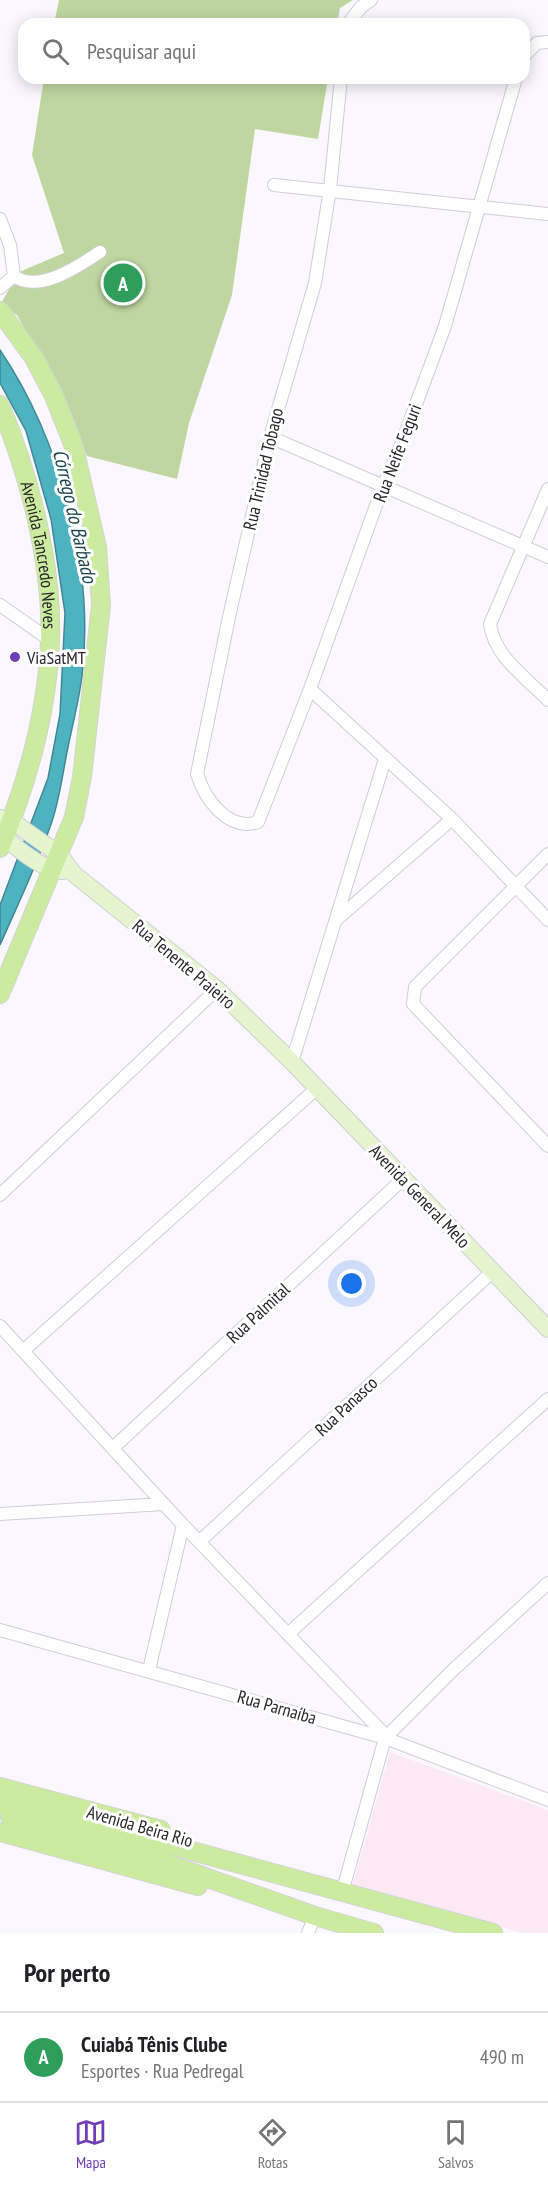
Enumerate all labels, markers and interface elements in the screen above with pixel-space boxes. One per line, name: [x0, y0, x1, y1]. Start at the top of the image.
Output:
search box: [18, 18, 530, 84]
icon: search: [39, 35, 72, 68]
text: Pesquisar aqui: [87, 37, 196, 65]
pin: A: [104, 260, 142, 306]
street label: Rua Neife Feguri: [368, 401, 426, 505]
street label: Rua Trinidad Tobago: [238, 405, 288, 532]
water label: Córrego do Barbado: [47, 447, 103, 587]
street label: Avenida Tancredo Neves: [16, 478, 62, 629]
place label: ViaSatMT: [26, 646, 86, 669]
marker: ViaSatMT: [8, 650, 22, 664]
street label: Rua Tenente Praieiro: [128, 914, 240, 1014]
street label: Avenida General Melo: [365, 1139, 476, 1253]
your location: [337, 1269, 366, 1298]
street label: Rua Palmital: [221, 1277, 295, 1348]
street label: Rua Panasco: [310, 1371, 382, 1441]
street label: Rua Parnaíba: [235, 1685, 319, 1729]
street label: Avenida Beira Rio: [84, 1800, 196, 1852]
text: Por perto: [24, 1956, 110, 1989]
text: Cuiabá Tênis Clube: [81, 2030, 227, 2058]
text: A: [38, 2044, 49, 2070]
text: 490 m: [480, 2044, 524, 2070]
text: Esportes · Rua Pedregal: [81, 2058, 244, 2084]
tab: Mapa: [74, 2116, 107, 2172]
tab: Rotas: [256, 2116, 289, 2172]
tab: Salvos: [438, 2116, 474, 2172]

